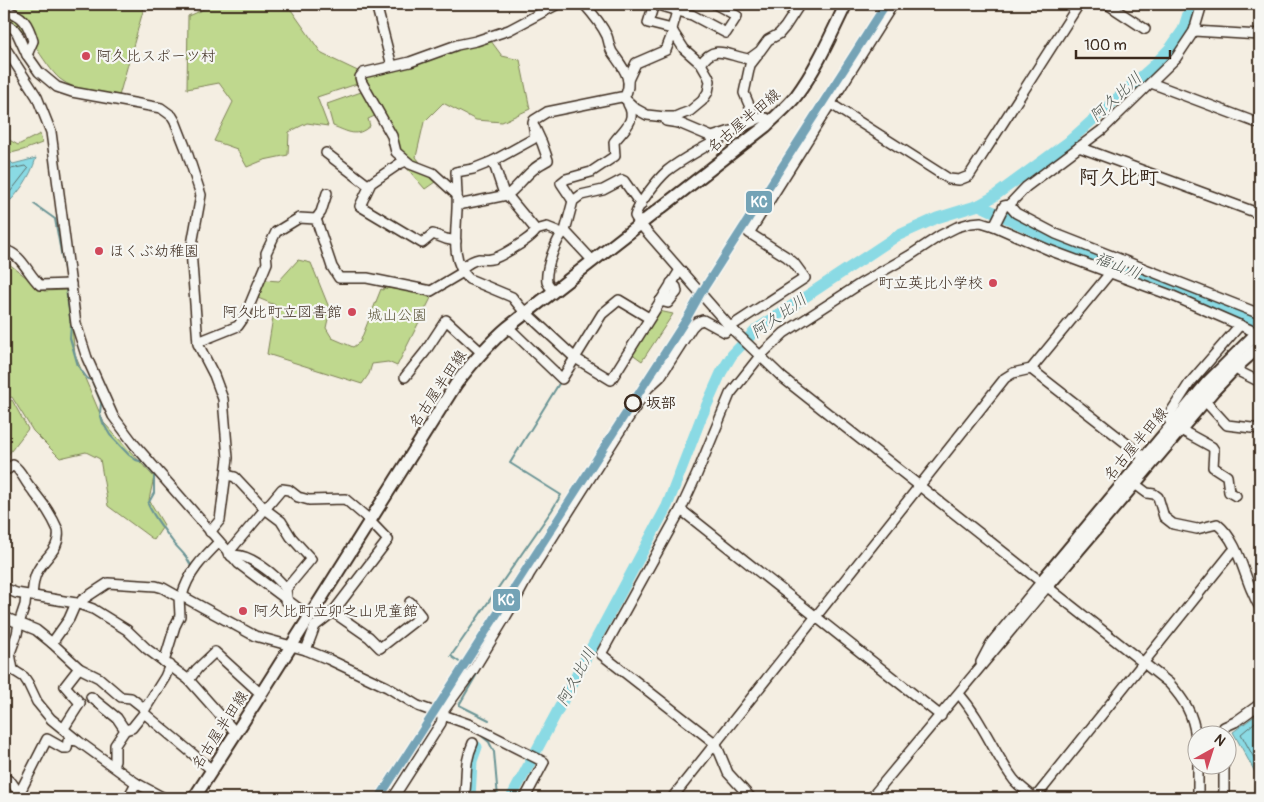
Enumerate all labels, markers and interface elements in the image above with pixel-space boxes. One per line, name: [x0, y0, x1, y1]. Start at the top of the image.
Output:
scale bar: [1076, 28, 1170, 60]
text: 100 m: [1084, 36, 1127, 55]
place label: 阿久比スポーツ村: [96, 47, 216, 66]
marker: 阿久比スポーツ村: [80, 50, 92, 62]
water label: 阿久比川: [1086, 68, 1146, 126]
street label: 名古屋半田線: [703, 85, 785, 157]
district label: 阿久比町: [1079, 165, 1159, 190]
line badge: KC: [745, 190, 773, 214]
text: KC: [750, 194, 768, 211]
place label: ほくぶ幼稚園: [109, 242, 199, 261]
marker: ほくぶ幼稚園: [93, 245, 105, 257]
water label: 福山川: [1092, 248, 1144, 284]
place label: 町立英比小学校: [878, 274, 983, 293]
marker: 町立英比小学校: [987, 277, 999, 289]
water label: 阿久比川: [747, 289, 811, 343]
place label: 阿久比町立図書館: [222, 303, 342, 322]
marker: 阿久比町立図書館: [346, 306, 358, 318]
park label: 城山公園: [367, 306, 427, 325]
street label: 名古屋半田線: [405, 346, 471, 432]
marker: 坂部: [624, 394, 642, 412]
place label: 坂部: [646, 394, 676, 413]
street label: 名古屋半田線: [1100, 403, 1172, 485]
line badge: KC: [492, 588, 521, 612]
text: KC: [497, 592, 515, 609]
place label: 阿久比町立卯之山児童館: [253, 602, 418, 621]
marker: 阿久比町立卯之山児童館: [237, 605, 249, 617]
water label: 阿久比川: [552, 644, 600, 710]
street label: 名古屋半田線: [188, 687, 252, 773]
north arrow: [1186, 724, 1236, 774]
text: N: [1211, 731, 1229, 750]

